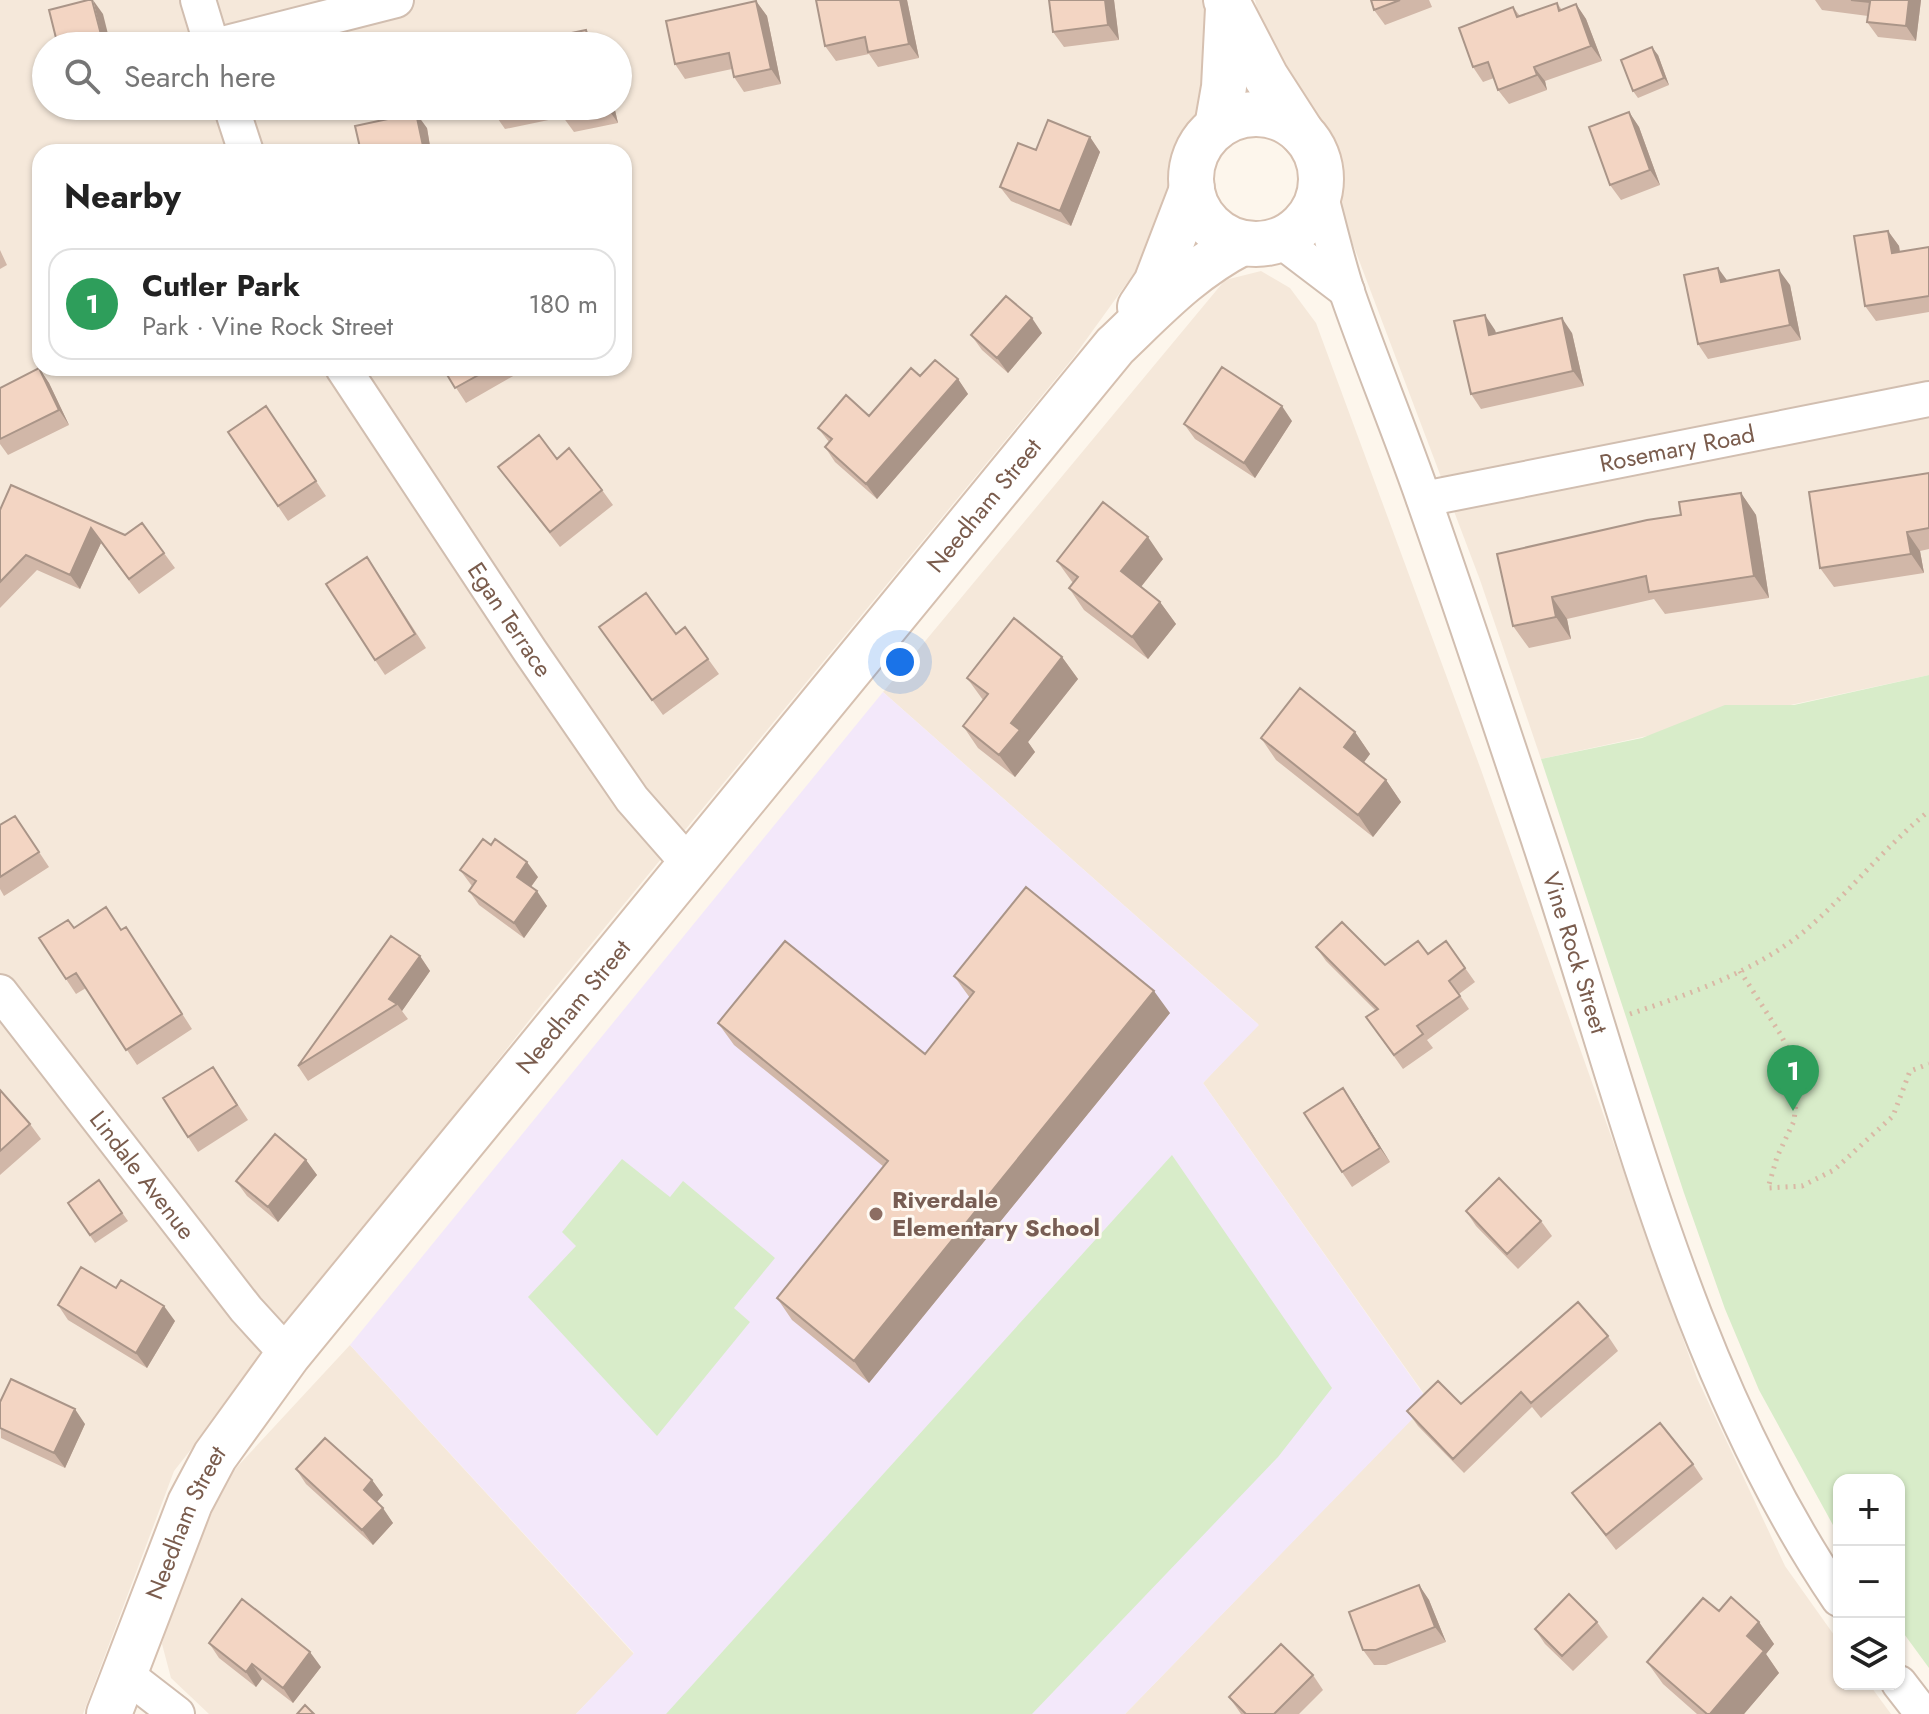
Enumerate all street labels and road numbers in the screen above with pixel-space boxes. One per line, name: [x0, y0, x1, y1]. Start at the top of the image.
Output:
street label: Rosemary Road: [1596, 416, 1758, 481]
street label: Needham Street: [918, 431, 1050, 580]
street label: Egan Terrace: [459, 555, 561, 684]
street label: Vine Rock Street: [1534, 868, 1617, 1038]
street label: Needham Street: [507, 932, 639, 1081]
street label: Lindale Avenue: [81, 1103, 204, 1247]
street label: Needham Street: [137, 1438, 234, 1605]

